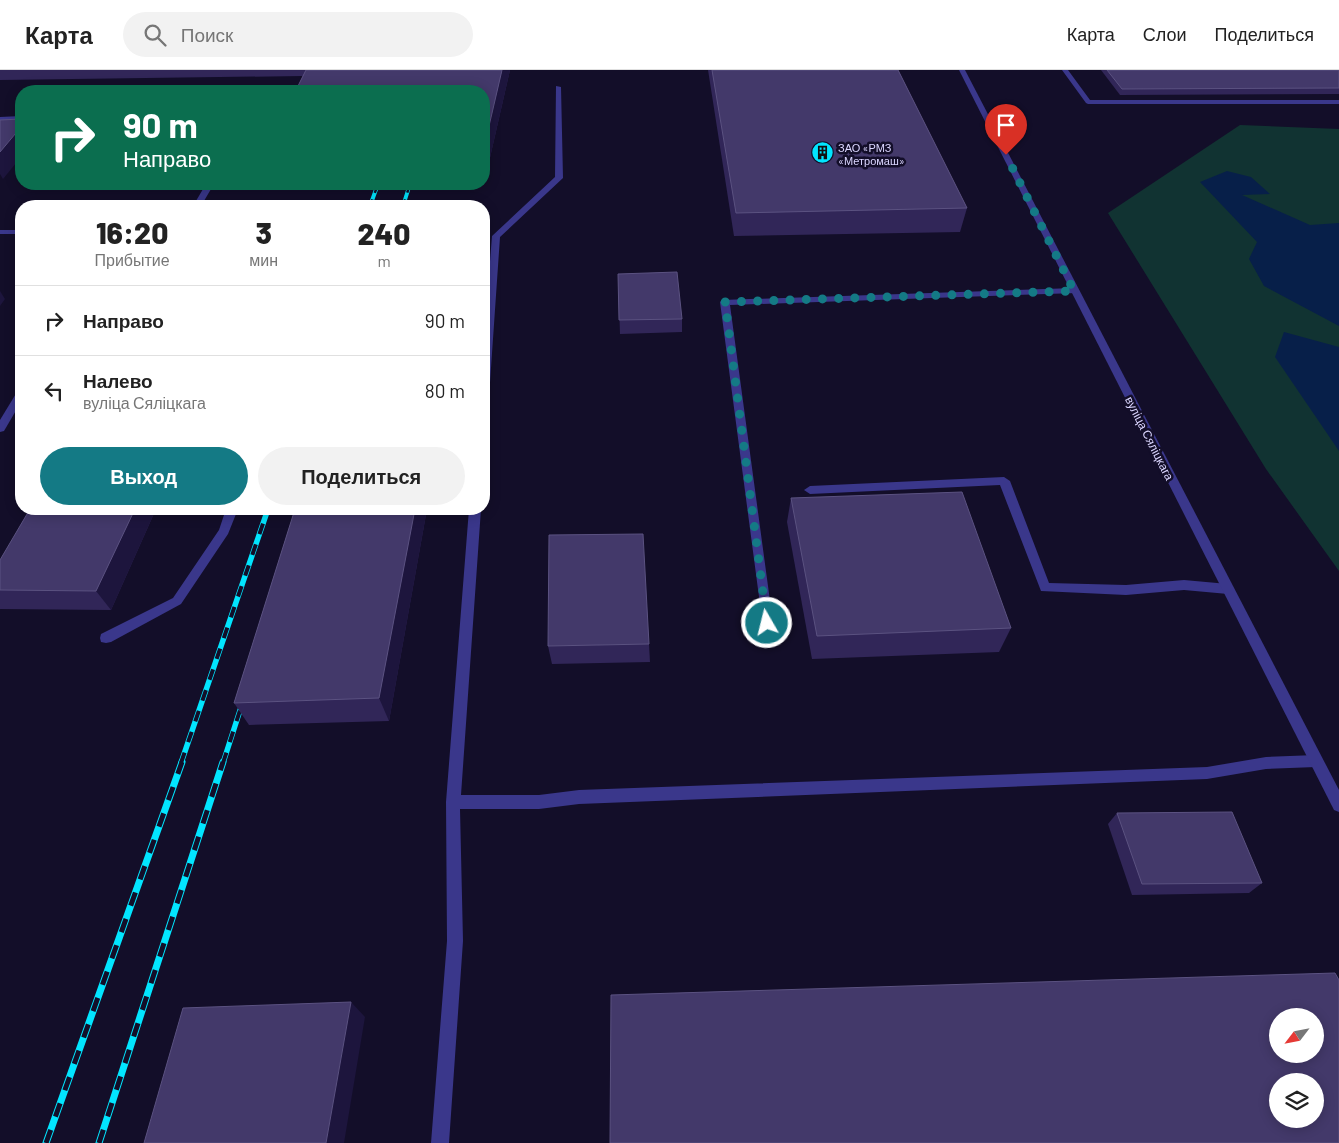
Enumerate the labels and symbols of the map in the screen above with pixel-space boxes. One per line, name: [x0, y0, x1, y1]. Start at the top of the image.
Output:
pin: [985, 104, 1027, 155]
building icon: ЗАО «РМЗ «Метромаш»: [810, 141, 834, 165]
place label: ЗАО «РМЗ «Метромаш»: [838, 141, 905, 167]
street label: вуліца Сяліцкага: [1122, 394, 1177, 483]
position arrow: [740, 596, 792, 648]
north arrow: [1269, 1008, 1324, 1062]

